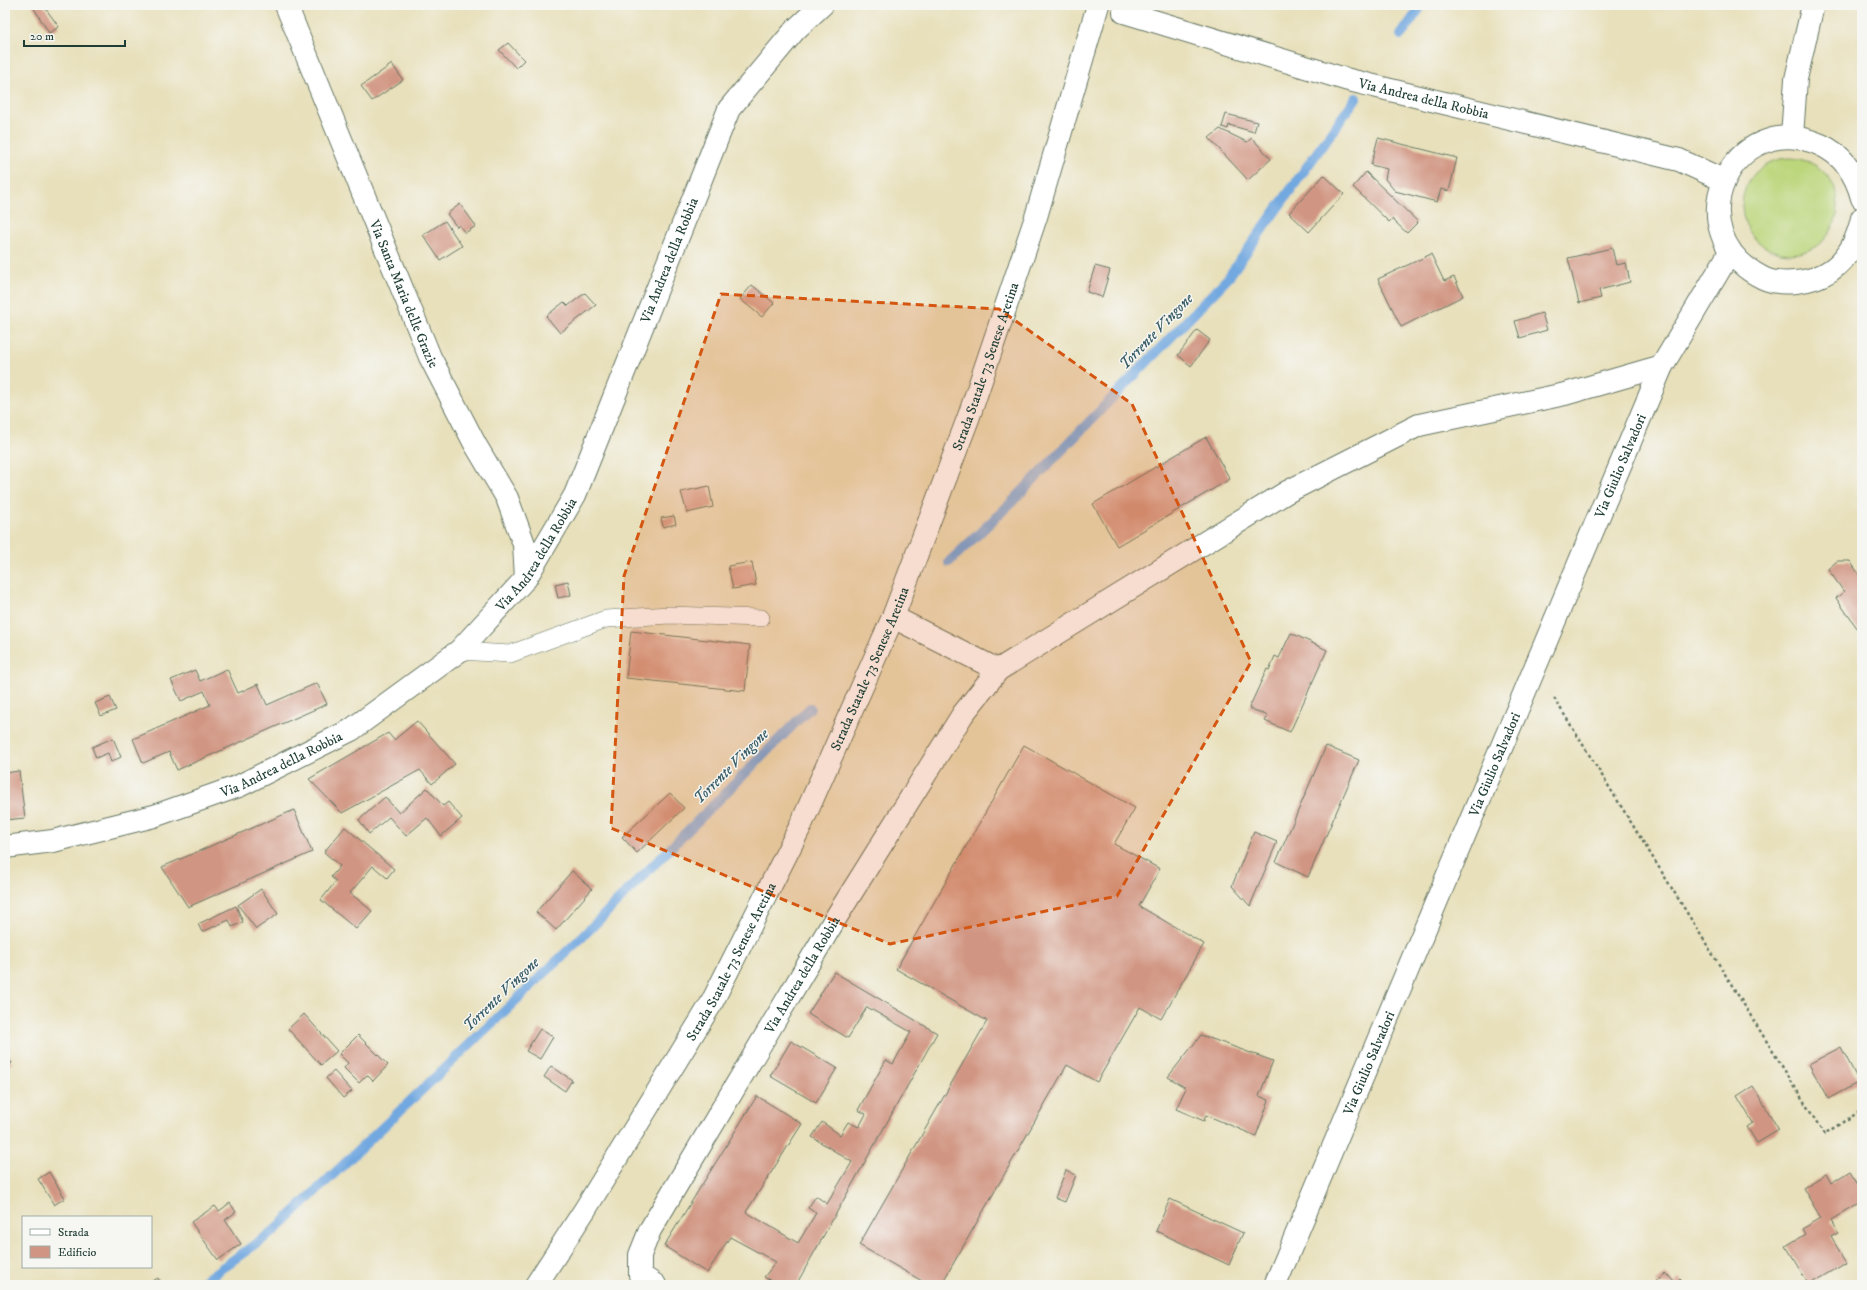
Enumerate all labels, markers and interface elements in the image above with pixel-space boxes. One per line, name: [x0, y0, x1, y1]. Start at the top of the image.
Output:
scale bar: [24, 22, 125, 48]
text: 20 m: [30, 29, 54, 44]
street label: Via Andrea della Robbia: [1356, 74, 1491, 124]
street label: Via Andrea della Robbia: [636, 195, 703, 327]
street label: Via Santa Maria delle Grazie: [365, 217, 442, 371]
street label: Strada Statale 73 Senese Aretina: [949, 280, 1023, 453]
water label: Torrente Vingone: [1115, 289, 1198, 373]
street label: Via Giulio Salvadori: [1591, 411, 1651, 522]
street label: Via Andrea della Robbia: [491, 495, 581, 616]
street label: Strada Statale 73 Senese Aretina: [827, 585, 914, 754]
street label: Via Giulio Salvadori: [1465, 710, 1525, 820]
water label: Torrente Vingone: [690, 724, 774, 808]
street label: Via Andrea della Robbia: [217, 728, 346, 802]
street label: Strada Statale 73 Senese Aretina: [683, 879, 781, 1045]
street label: Via Andrea della Robbia: [760, 913, 845, 1038]
water label: Torrente Vingone: [459, 953, 544, 1035]
street label: Via Giulio Salvadori: [1339, 1008, 1399, 1119]
legend: [22, 1216, 152, 1268]
text: Strada: [58, 1225, 90, 1240]
text: Edificio: [58, 1245, 97, 1260]

